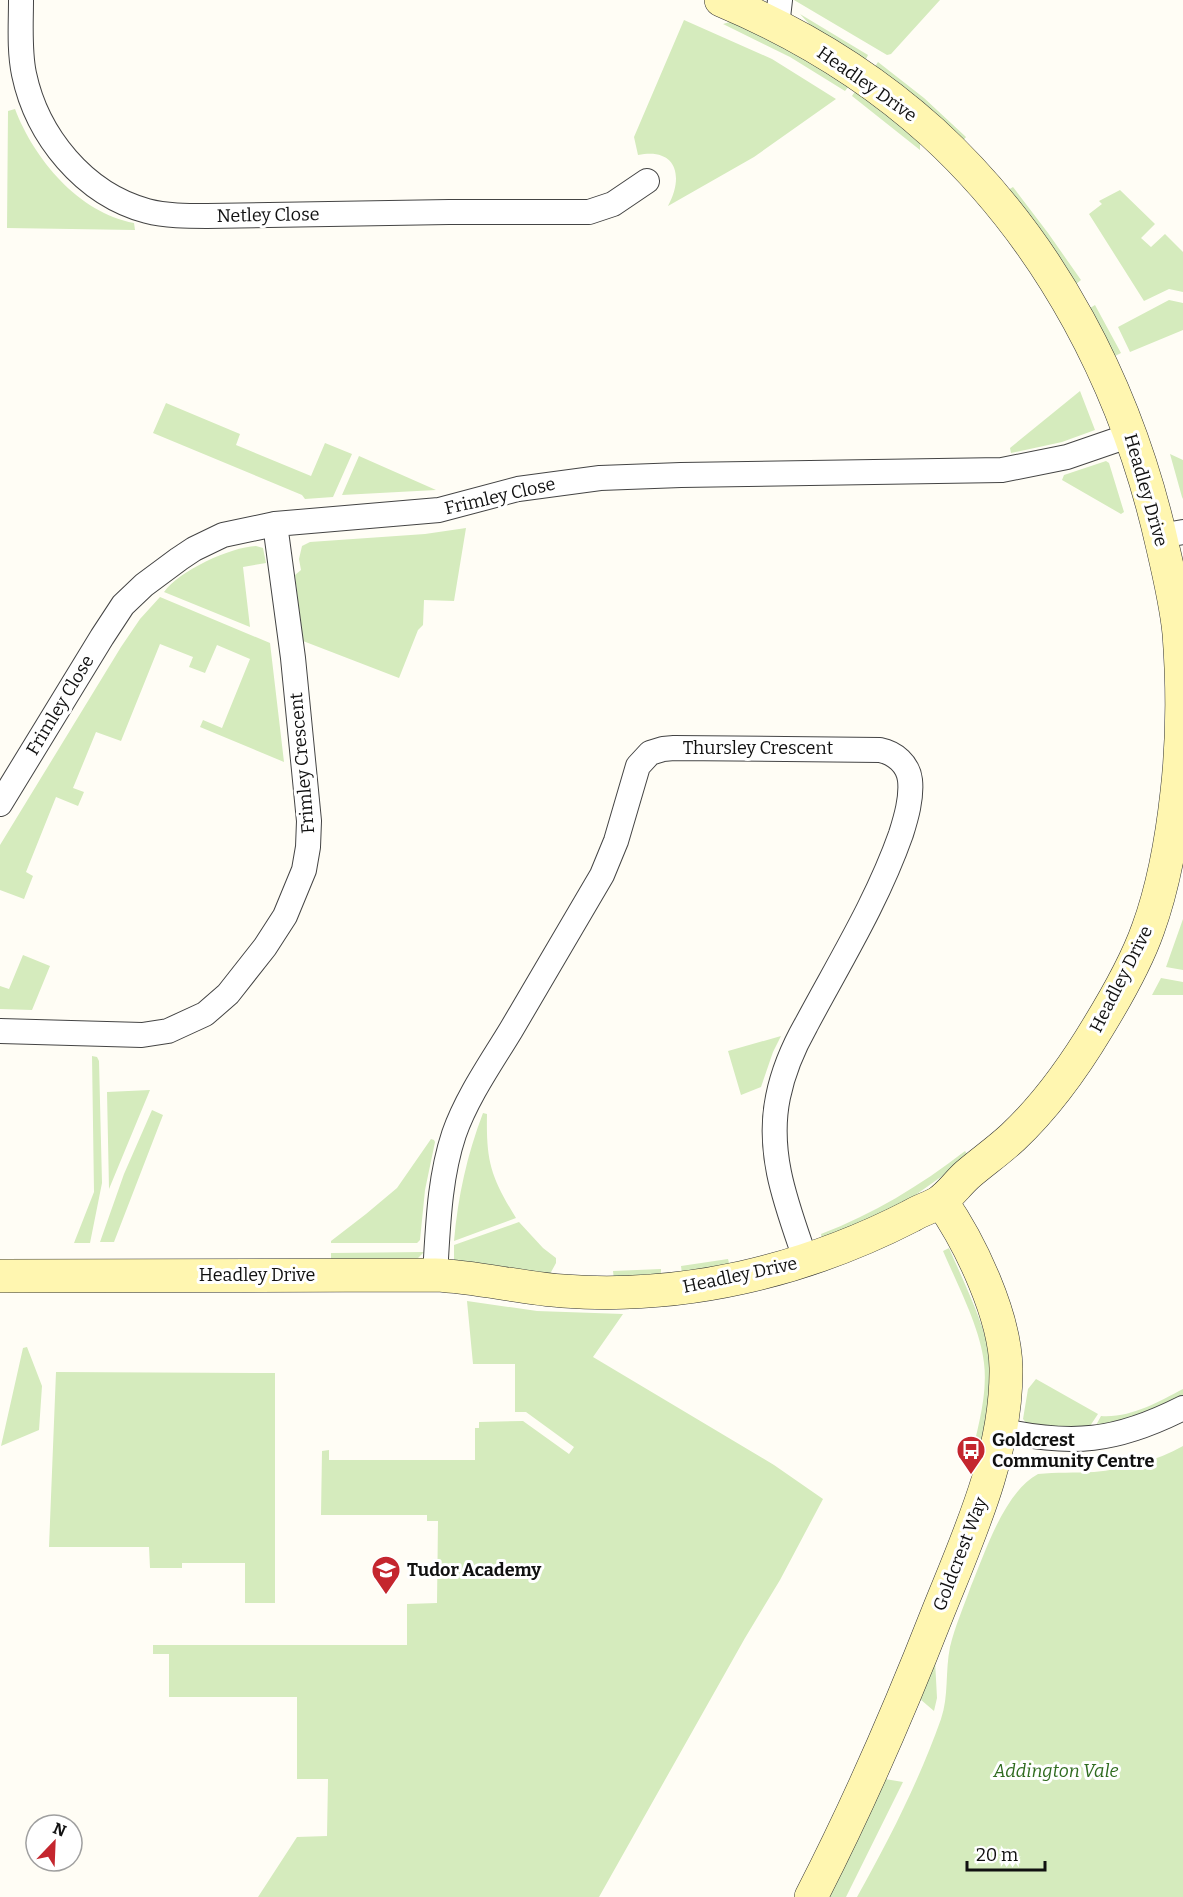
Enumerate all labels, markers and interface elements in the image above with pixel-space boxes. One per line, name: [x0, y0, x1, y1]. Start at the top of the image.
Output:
street label: Headley Drive: [813, 42, 921, 126]
street label: Netley Close: [216, 203, 320, 227]
street label: Headley Drive: [1119, 431, 1173, 549]
street label: Frimley Close: [443, 473, 557, 519]
street label: Frimley Close: [21, 651, 99, 759]
street label: Frimley Crescent: [285, 691, 319, 834]
street label: Thursley Crescent: [683, 737, 834, 759]
street label: Headley Drive: [1085, 922, 1157, 1036]
street label: Headley Drive: [681, 1252, 799, 1298]
street label: Headley Drive: [199, 1264, 315, 1286]
place label: Goldcrest Community Centre: [992, 1429, 1154, 1472]
bus stop icon: Goldcrest Community Centre: [955, 1434, 987, 1476]
street label: Goldcrest Way: [928, 1493, 992, 1614]
school or university icon: Tudor Academy: [370, 1554, 402, 1596]
place label: Tudor Academy: [407, 1559, 542, 1581]
park label: Addington Vale: [992, 1760, 1119, 1782]
north arrow: [24, 1813, 84, 1873]
text: N: [50, 1818, 69, 1841]
scale bar: [967, 1834, 1045, 1872]
text: 20 m: [976, 1844, 1018, 1866]

